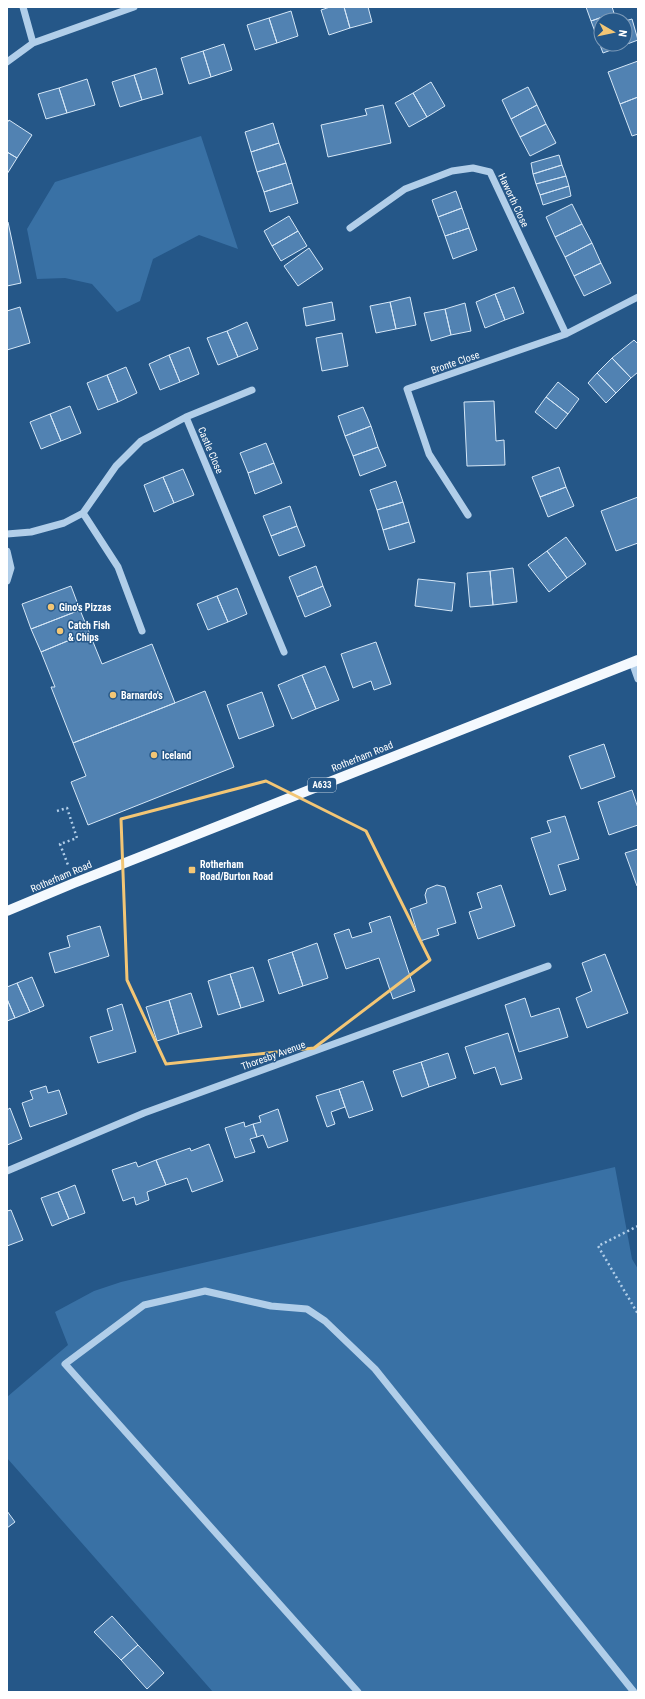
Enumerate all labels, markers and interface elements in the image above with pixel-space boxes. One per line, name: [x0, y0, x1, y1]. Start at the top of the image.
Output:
north arrow: [593, 12, 633, 52]
text: N: [615, 29, 629, 38]
street label: Haworth Close: [496, 172, 531, 229]
street label: Bronte Close: [430, 349, 481, 376]
street label: Castle Close: [196, 425, 225, 475]
marker: Gino's Pizzas: [46, 602, 56, 612]
place label: Gino's Pizzas: [59, 602, 112, 613]
place label: Catch Fish & Chips: [68, 620, 110, 643]
marker: Catch Fish & Chips: [55, 626, 65, 636]
marker: Barnardo's: [108, 690, 118, 700]
place label: Barnardo's: [121, 690, 163, 701]
street label: Rotherham Road: [330, 739, 395, 774]
marker: Iceland: [149, 750, 159, 760]
place label: Iceland: [162, 750, 191, 761]
road number: A633: [308, 778, 336, 792]
street label: Rotherham Road: [29, 859, 93, 894]
place label: Rotherham Road/Burton Road: [200, 859, 273, 882]
marker: Rotherham Road/Burton Road: [187, 865, 197, 875]
street label: Thoresby Avenue: [240, 1039, 307, 1072]

